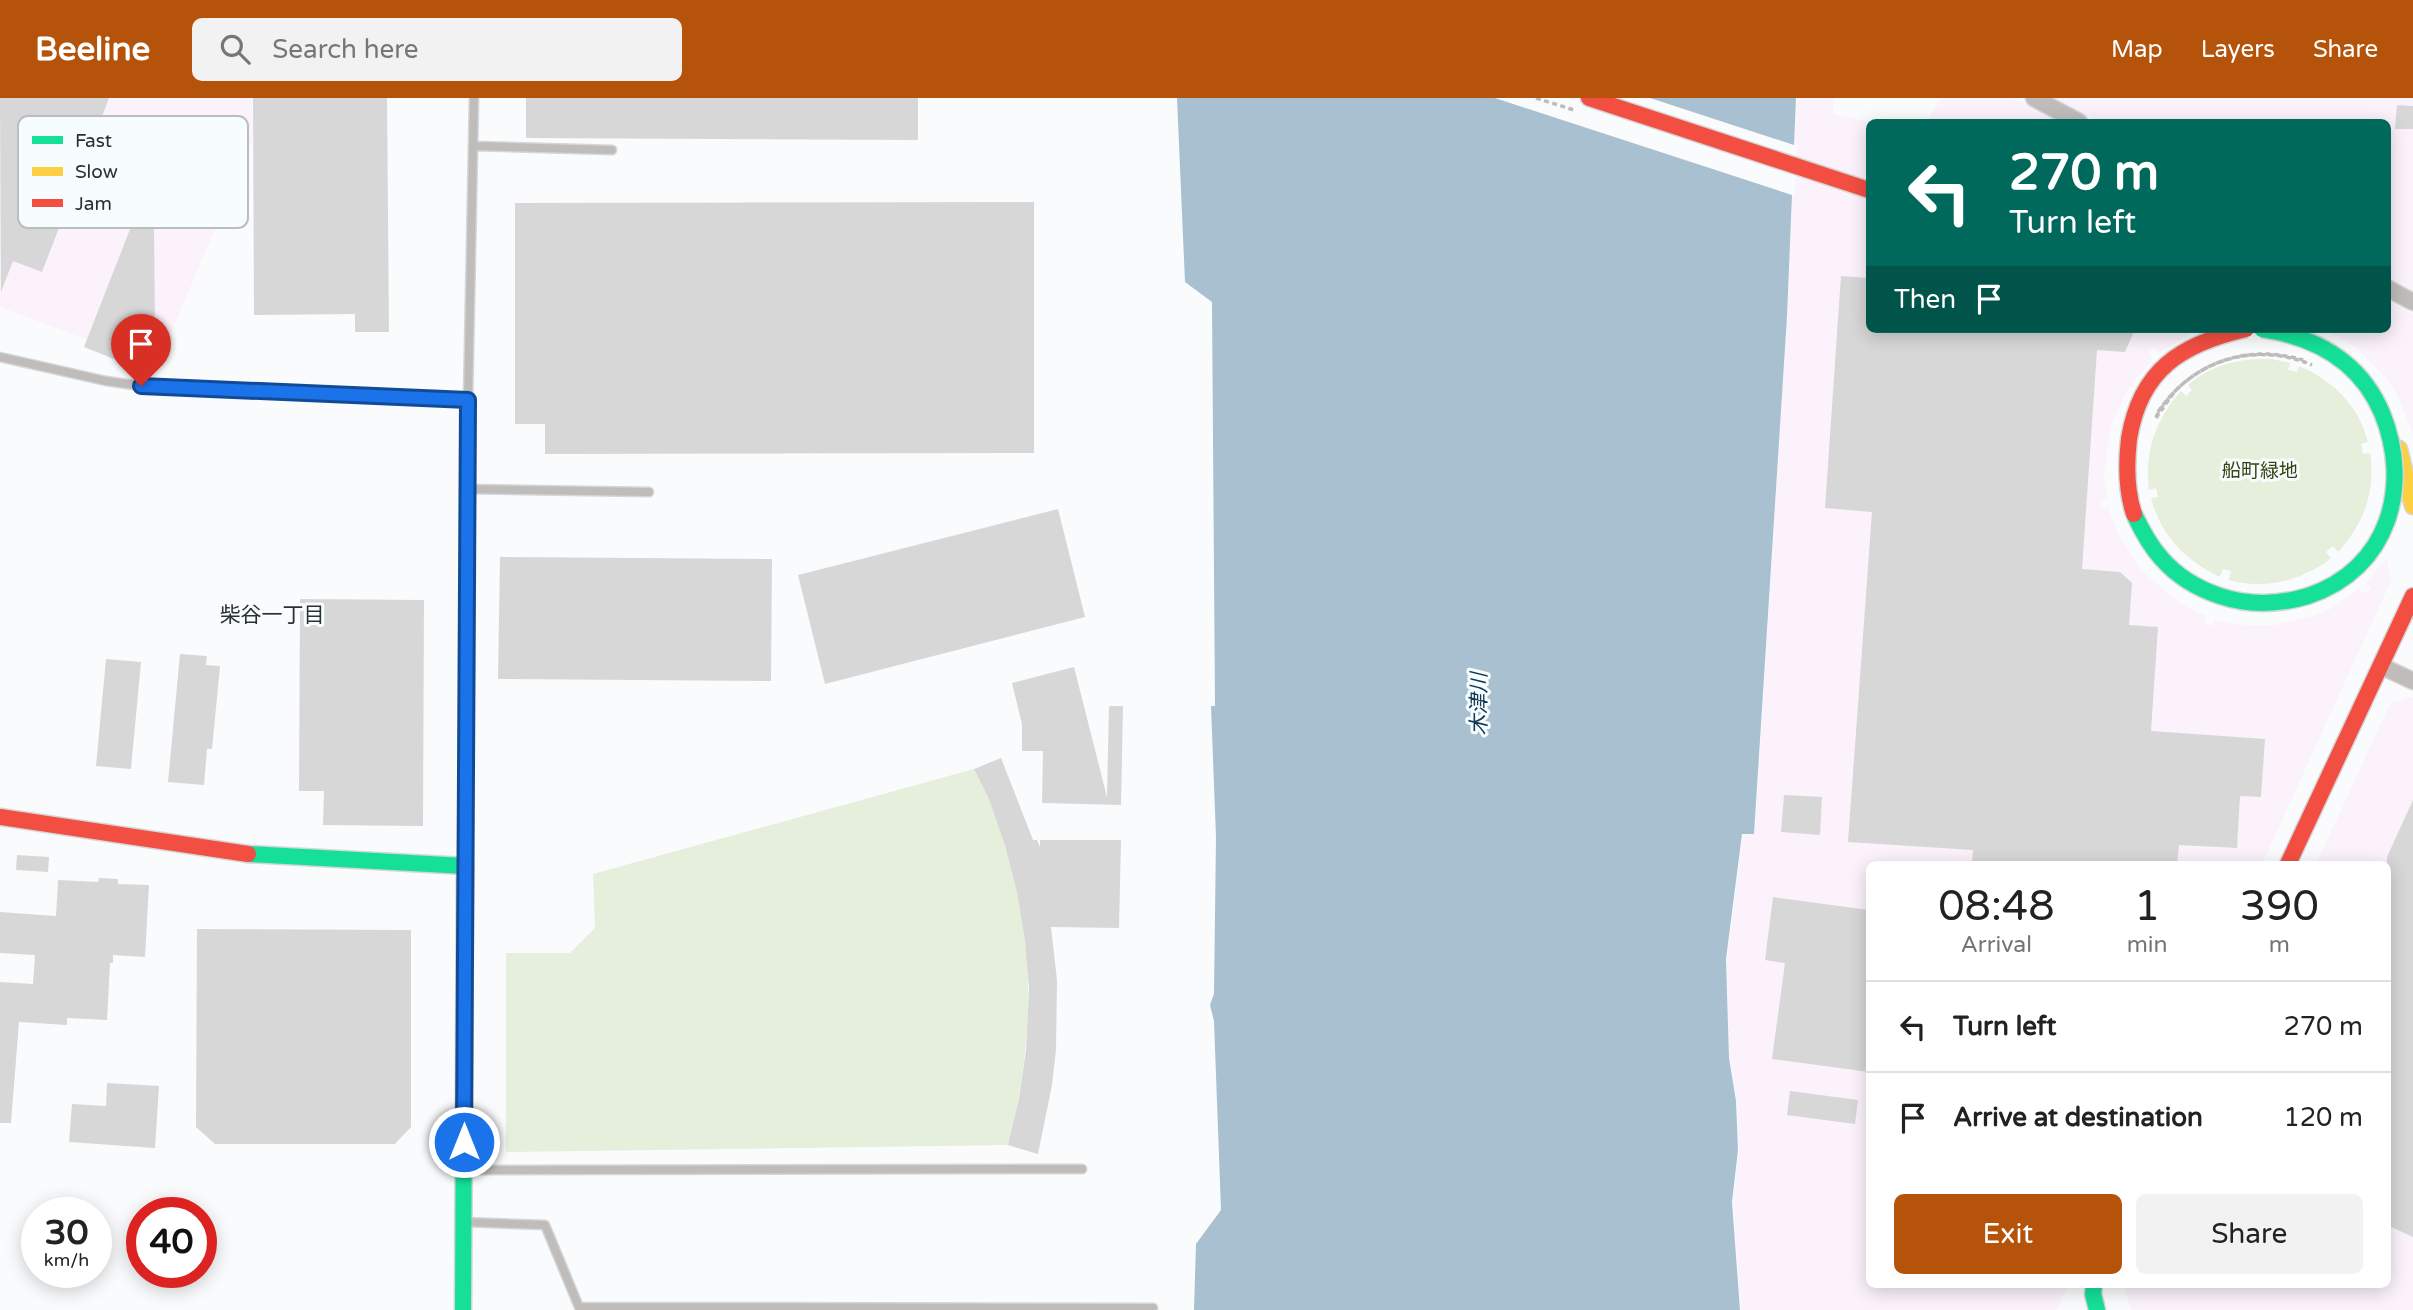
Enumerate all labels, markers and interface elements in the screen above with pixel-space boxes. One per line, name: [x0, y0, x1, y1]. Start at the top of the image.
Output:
search box: [192, 18, 682, 81]
text: Beeline: [35, 30, 150, 69]
icon: search: [216, 30, 254, 68]
text: Search here: [272, 34, 418, 65]
text: Map: [2111, 35, 2163, 64]
text: Layers: [2201, 35, 2275, 64]
text: Share: [2313, 35, 2378, 64]
legend: [18, 116, 248, 228]
text: Fast: [75, 130, 112, 152]
text: 270 m: [2009, 144, 2159, 203]
icon: left: [1894, 147, 1985, 238]
text: Slow: [75, 161, 118, 183]
text: Jam: [75, 193, 112, 215]
text: Turn left: [2009, 204, 2136, 242]
icon: arrive: [1970, 280, 2008, 318]
text: Then: [1894, 284, 1956, 315]
pin: [111, 314, 171, 386]
icon: arrive: [122, 325, 160, 363]
park label: 船町緑地: [2222, 460, 2298, 482]
district label: 柴谷一丁目: [220, 603, 325, 628]
water label: 木津川: [1467, 671, 1492, 736]
text: 08:48: [1938, 881, 2055, 932]
text: 1: [2134, 881, 2160, 932]
text: 390: [2240, 881, 2319, 932]
text: Arrival: [1961, 931, 2032, 959]
text: min: [2127, 931, 2168, 959]
text: m: [2269, 931, 2290, 959]
icon: left: [1894, 1008, 1932, 1046]
text: Turn left: [1953, 1011, 2056, 1042]
text: 270 m: [2283, 1011, 2363, 1042]
icon: arrive: [1894, 1099, 1932, 1137]
text: Arrive at destination: [1953, 1102, 2203, 1133]
text: 120 m: [2283, 1102, 2363, 1133]
position arrow: [427, 1105, 501, 1179]
button: Exit: [1894, 1194, 2122, 1274]
button: Share: [2136, 1194, 2363, 1274]
speed limit sign: 40: [126, 1197, 217, 1288]
text: 30: [45, 1212, 88, 1254]
text: km/h: [44, 1249, 89, 1271]

